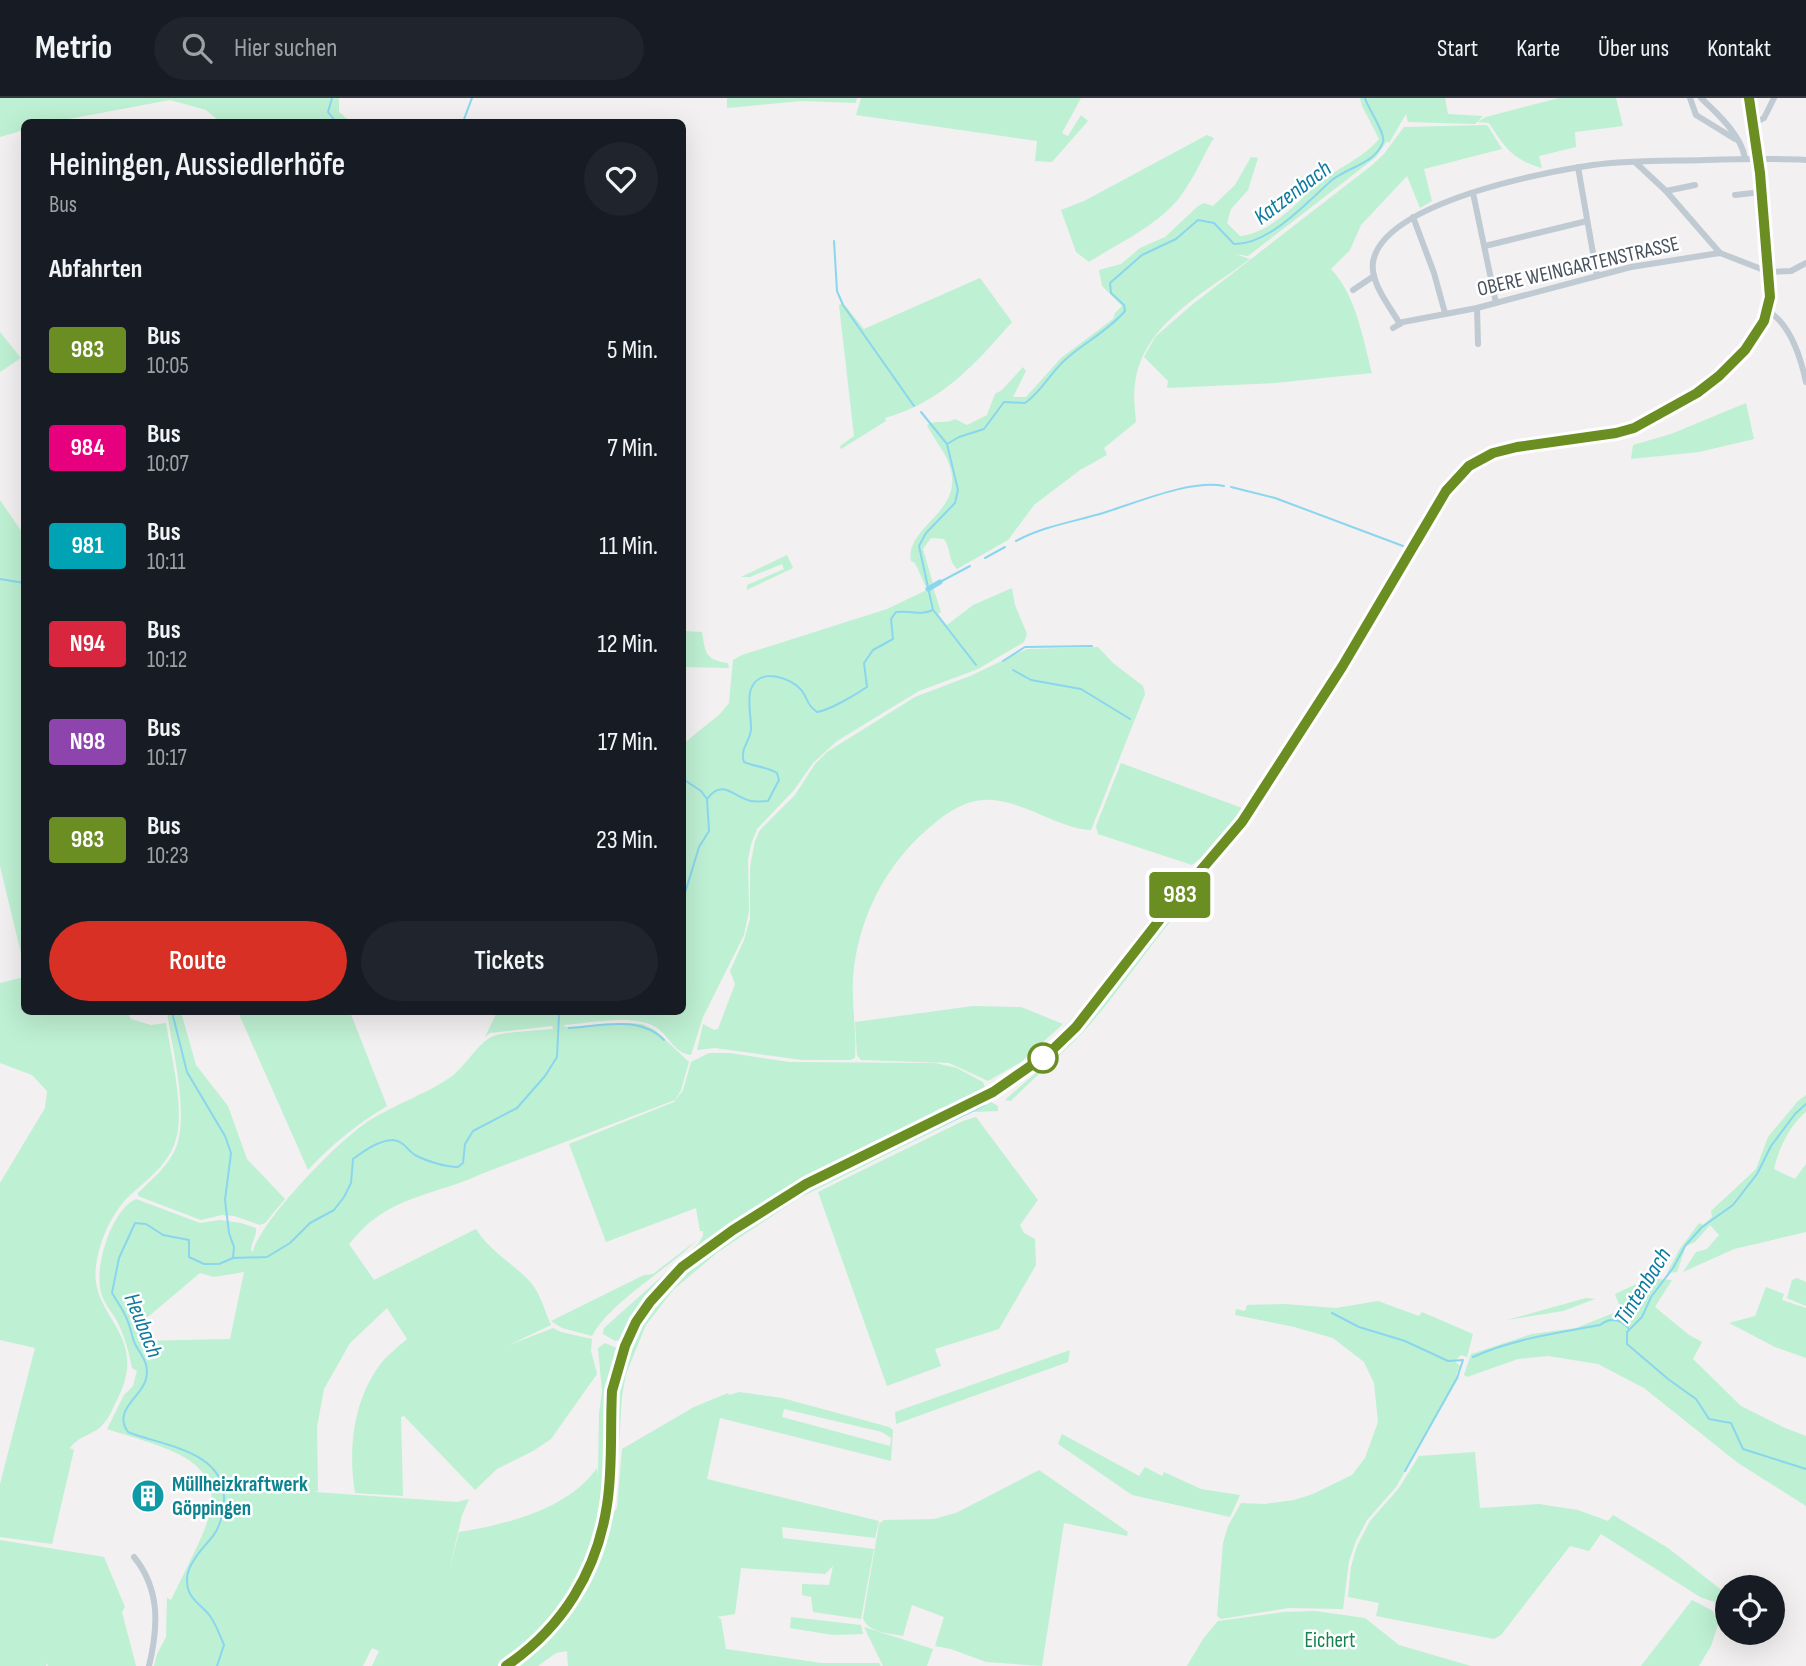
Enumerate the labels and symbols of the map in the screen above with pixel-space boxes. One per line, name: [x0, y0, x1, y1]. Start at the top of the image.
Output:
water label: Katzenbach: [1248, 154, 1337, 231]
street label: OBERE WEINGARTENSTRASSE: [1475, 231, 1681, 302]
line badge: 983: [1140, 872, 1220, 918]
unlabelled marker: [1028, 1043, 1058, 1073]
water label: Tintenbach: [1608, 1242, 1678, 1330]
water label: Heubach: [118, 1289, 169, 1362]
place label: Müllheizkraftwerk Göppingen: [172, 1472, 308, 1521]
building icon: Müllheizkraftwerk Göppingen: [129, 1477, 167, 1515]
park label: Eichert: [1304, 1628, 1356, 1653]

